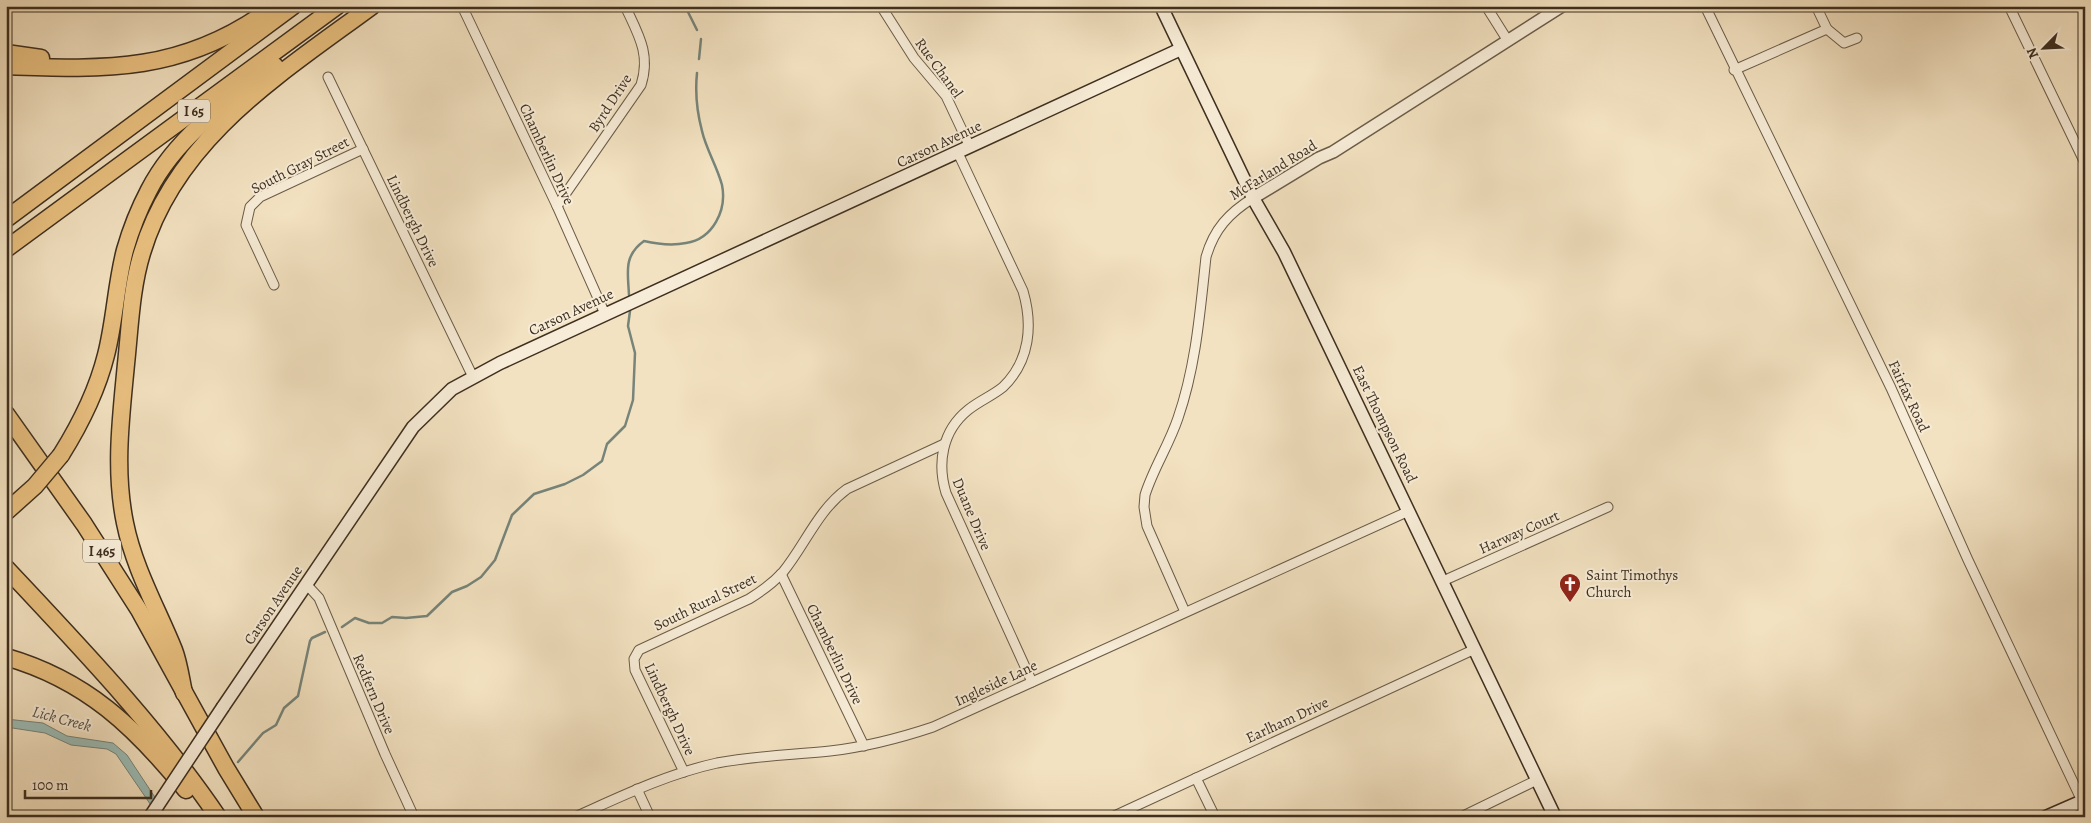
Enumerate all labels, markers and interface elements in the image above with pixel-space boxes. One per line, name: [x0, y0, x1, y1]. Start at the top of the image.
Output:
north arrow: [2018, 22, 2068, 72]
street label: Rue Chanel: [910, 34, 968, 102]
text: N: [2022, 45, 2043, 62]
street label: Byrd Drive: [584, 70, 636, 136]
road number: I 65: [178, 100, 210, 122]
street label: Chamberlin Drive: [515, 100, 579, 208]
street label: Carson Avenue: [893, 115, 985, 172]
street label: South Gray Street: [247, 132, 353, 198]
street label: McFarland Road: [1226, 135, 1321, 205]
street label: Lindbergh Drive: [382, 172, 444, 271]
street label: Carson Avenue: [525, 283, 617, 340]
street label: Fairfax Road: [1884, 357, 1935, 436]
street label: East Thompson Road: [1348, 362, 1422, 487]
street label: Duane Drive: [948, 475, 996, 554]
street label: Harway Court: [1476, 505, 1562, 559]
road number: I 465: [83, 540, 121, 562]
street label: Carson Avenue: [239, 561, 307, 649]
place label: Saint Timothys Church: [1586, 565, 1678, 602]
street label: South Rural Street: [650, 568, 760, 636]
church icon: Saint Timothys Church: [1558, 572, 1582, 603]
street label: Chamberlin Drive: [802, 600, 868, 708]
street label: Redfern Drive: [348, 651, 400, 738]
street label: Ingleside Lane: [951, 655, 1041, 711]
street label: Lindbergh Drive: [640, 659, 700, 759]
street label: Earlham Drive: [1242, 692, 1332, 748]
water label: Lick Creek: [30, 700, 94, 737]
scale bar: [25, 768, 151, 800]
text: 100 m: [32, 775, 69, 795]

